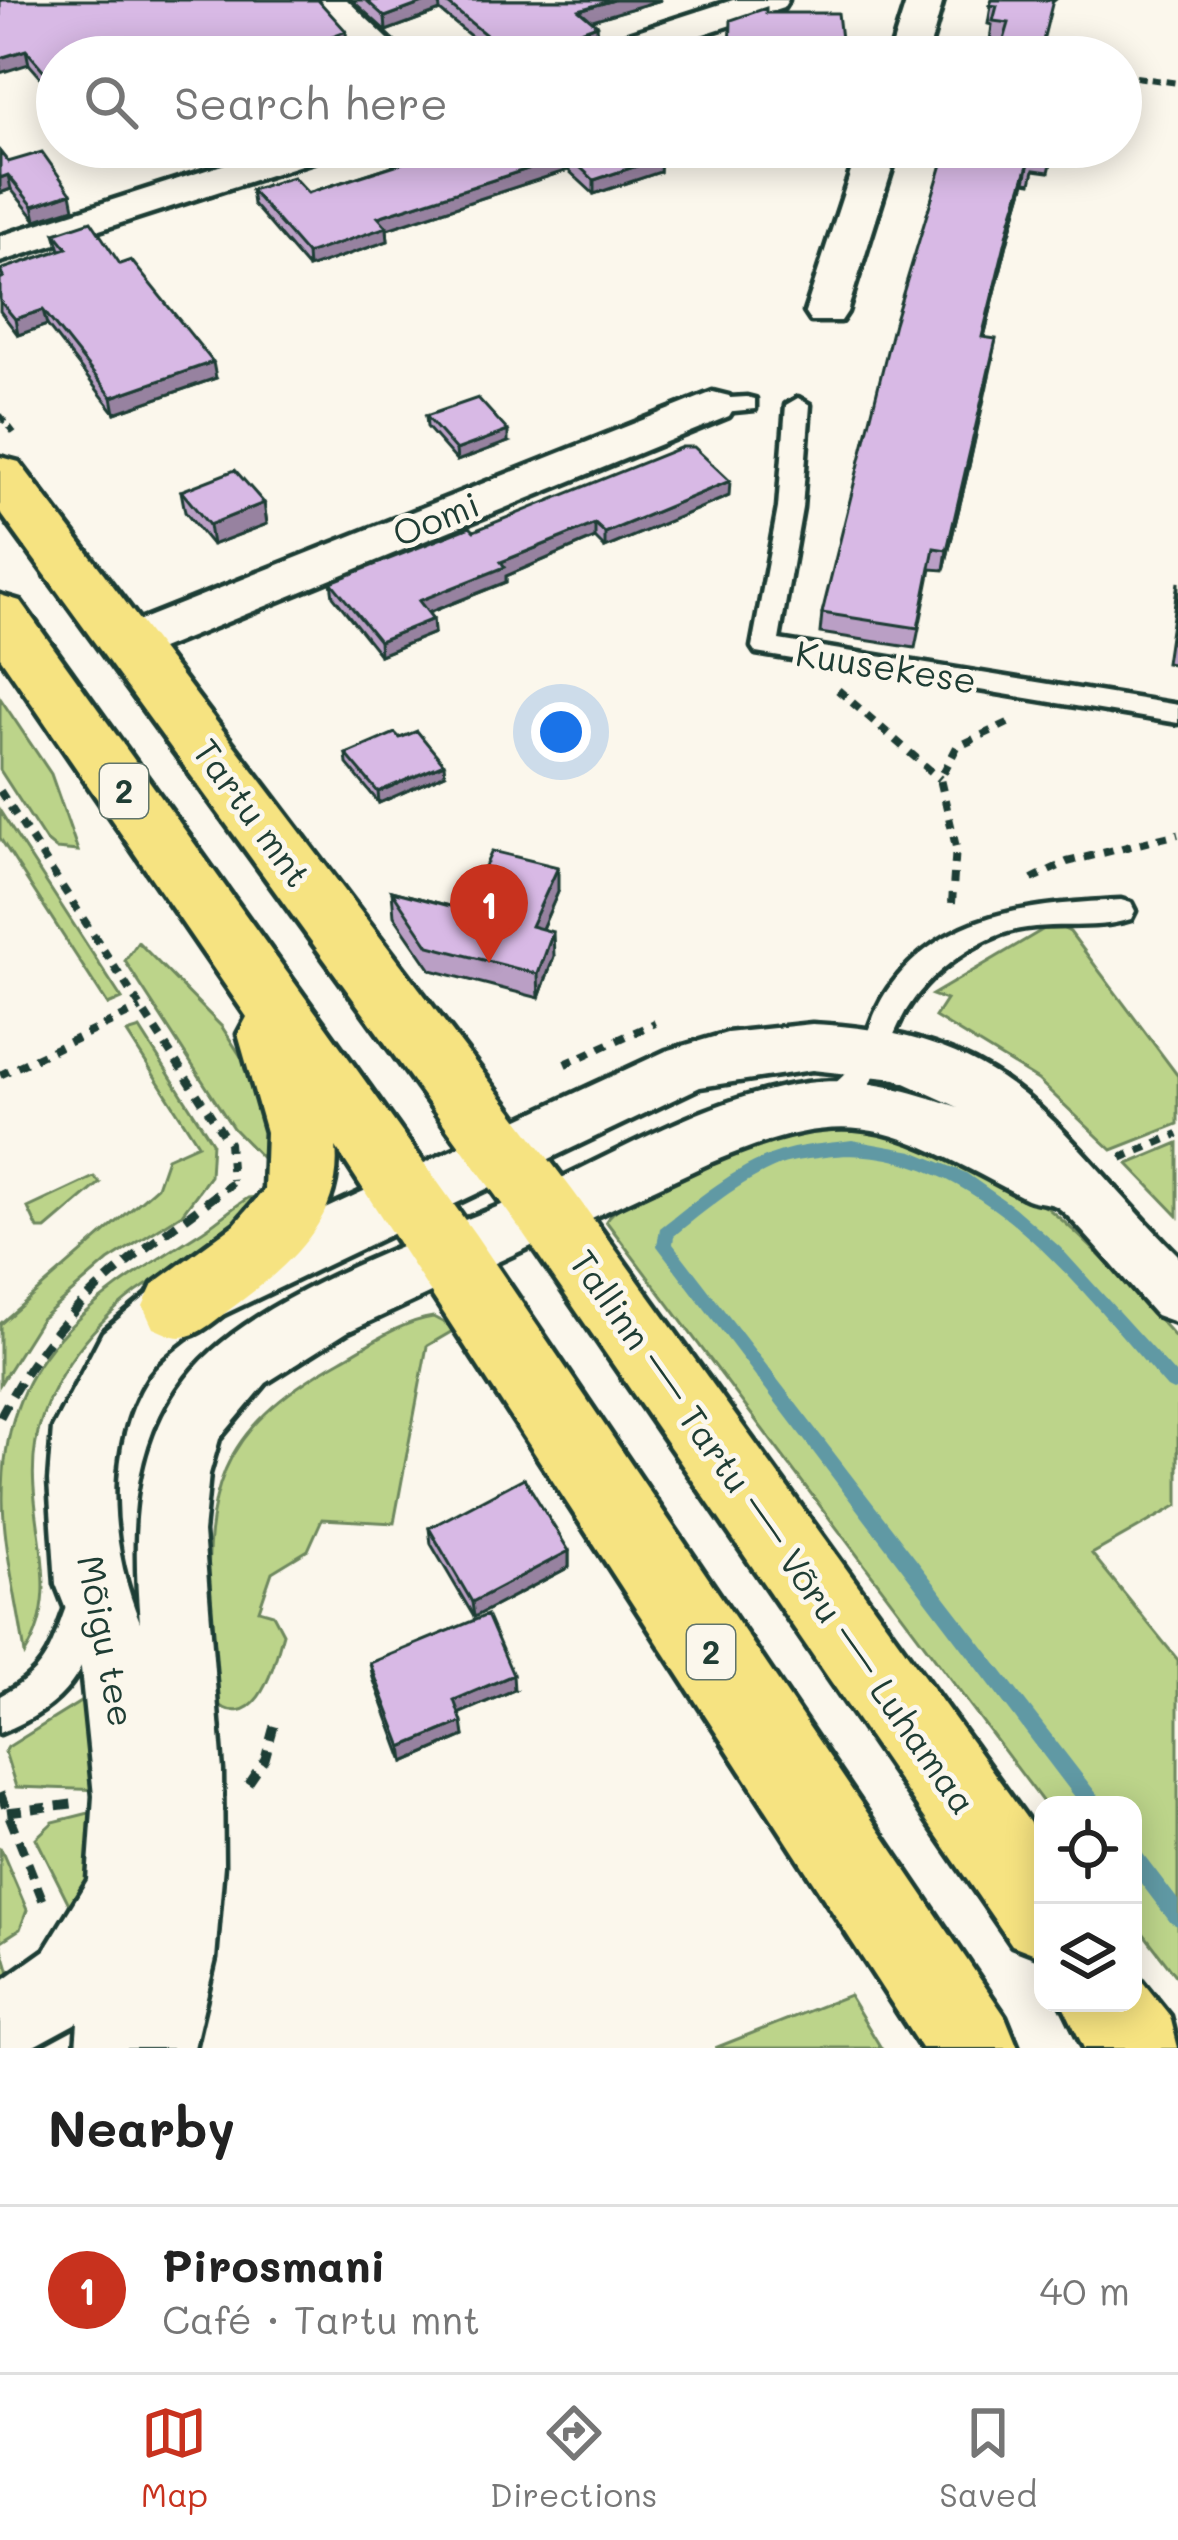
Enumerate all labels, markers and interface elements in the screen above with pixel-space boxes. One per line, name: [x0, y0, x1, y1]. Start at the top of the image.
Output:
search box: [36, 36, 1142, 168]
icon: search: [78, 69, 144, 135]
text: Search here: [174, 73, 448, 131]
street label: Oomi: [385, 479, 486, 556]
street label: Kuusekese: [793, 628, 980, 703]
your location: [531, 702, 591, 762]
street label: Tartu mnt: [184, 729, 323, 896]
road number: 2: [100, 764, 148, 818]
pin: 1: [450, 864, 528, 963]
street label: Tallinn — Tartu — Võru — Luhamaa: [560, 1240, 988, 1823]
street label: Mõigu tee: [68, 1551, 147, 1730]
road number: 2: [687, 1625, 735, 1679]
map controls: [1034, 1796, 1142, 2012]
button: locate: [1034, 1796, 1142, 1904]
button: layers: [1034, 1904, 1142, 2012]
text: Nearby: [48, 2093, 235, 2160]
text: Pirosmani: [162, 2235, 386, 2293]
text: 1: [78, 2264, 96, 2315]
text: 40 m: [1039, 2264, 1130, 2315]
text: Café · Tartu mnt: [162, 2293, 480, 2344]
tab: Map: [141, 2400, 208, 2515]
tab: Directions: [490, 2400, 657, 2515]
tab: Saved: [939, 2400, 1037, 2515]

